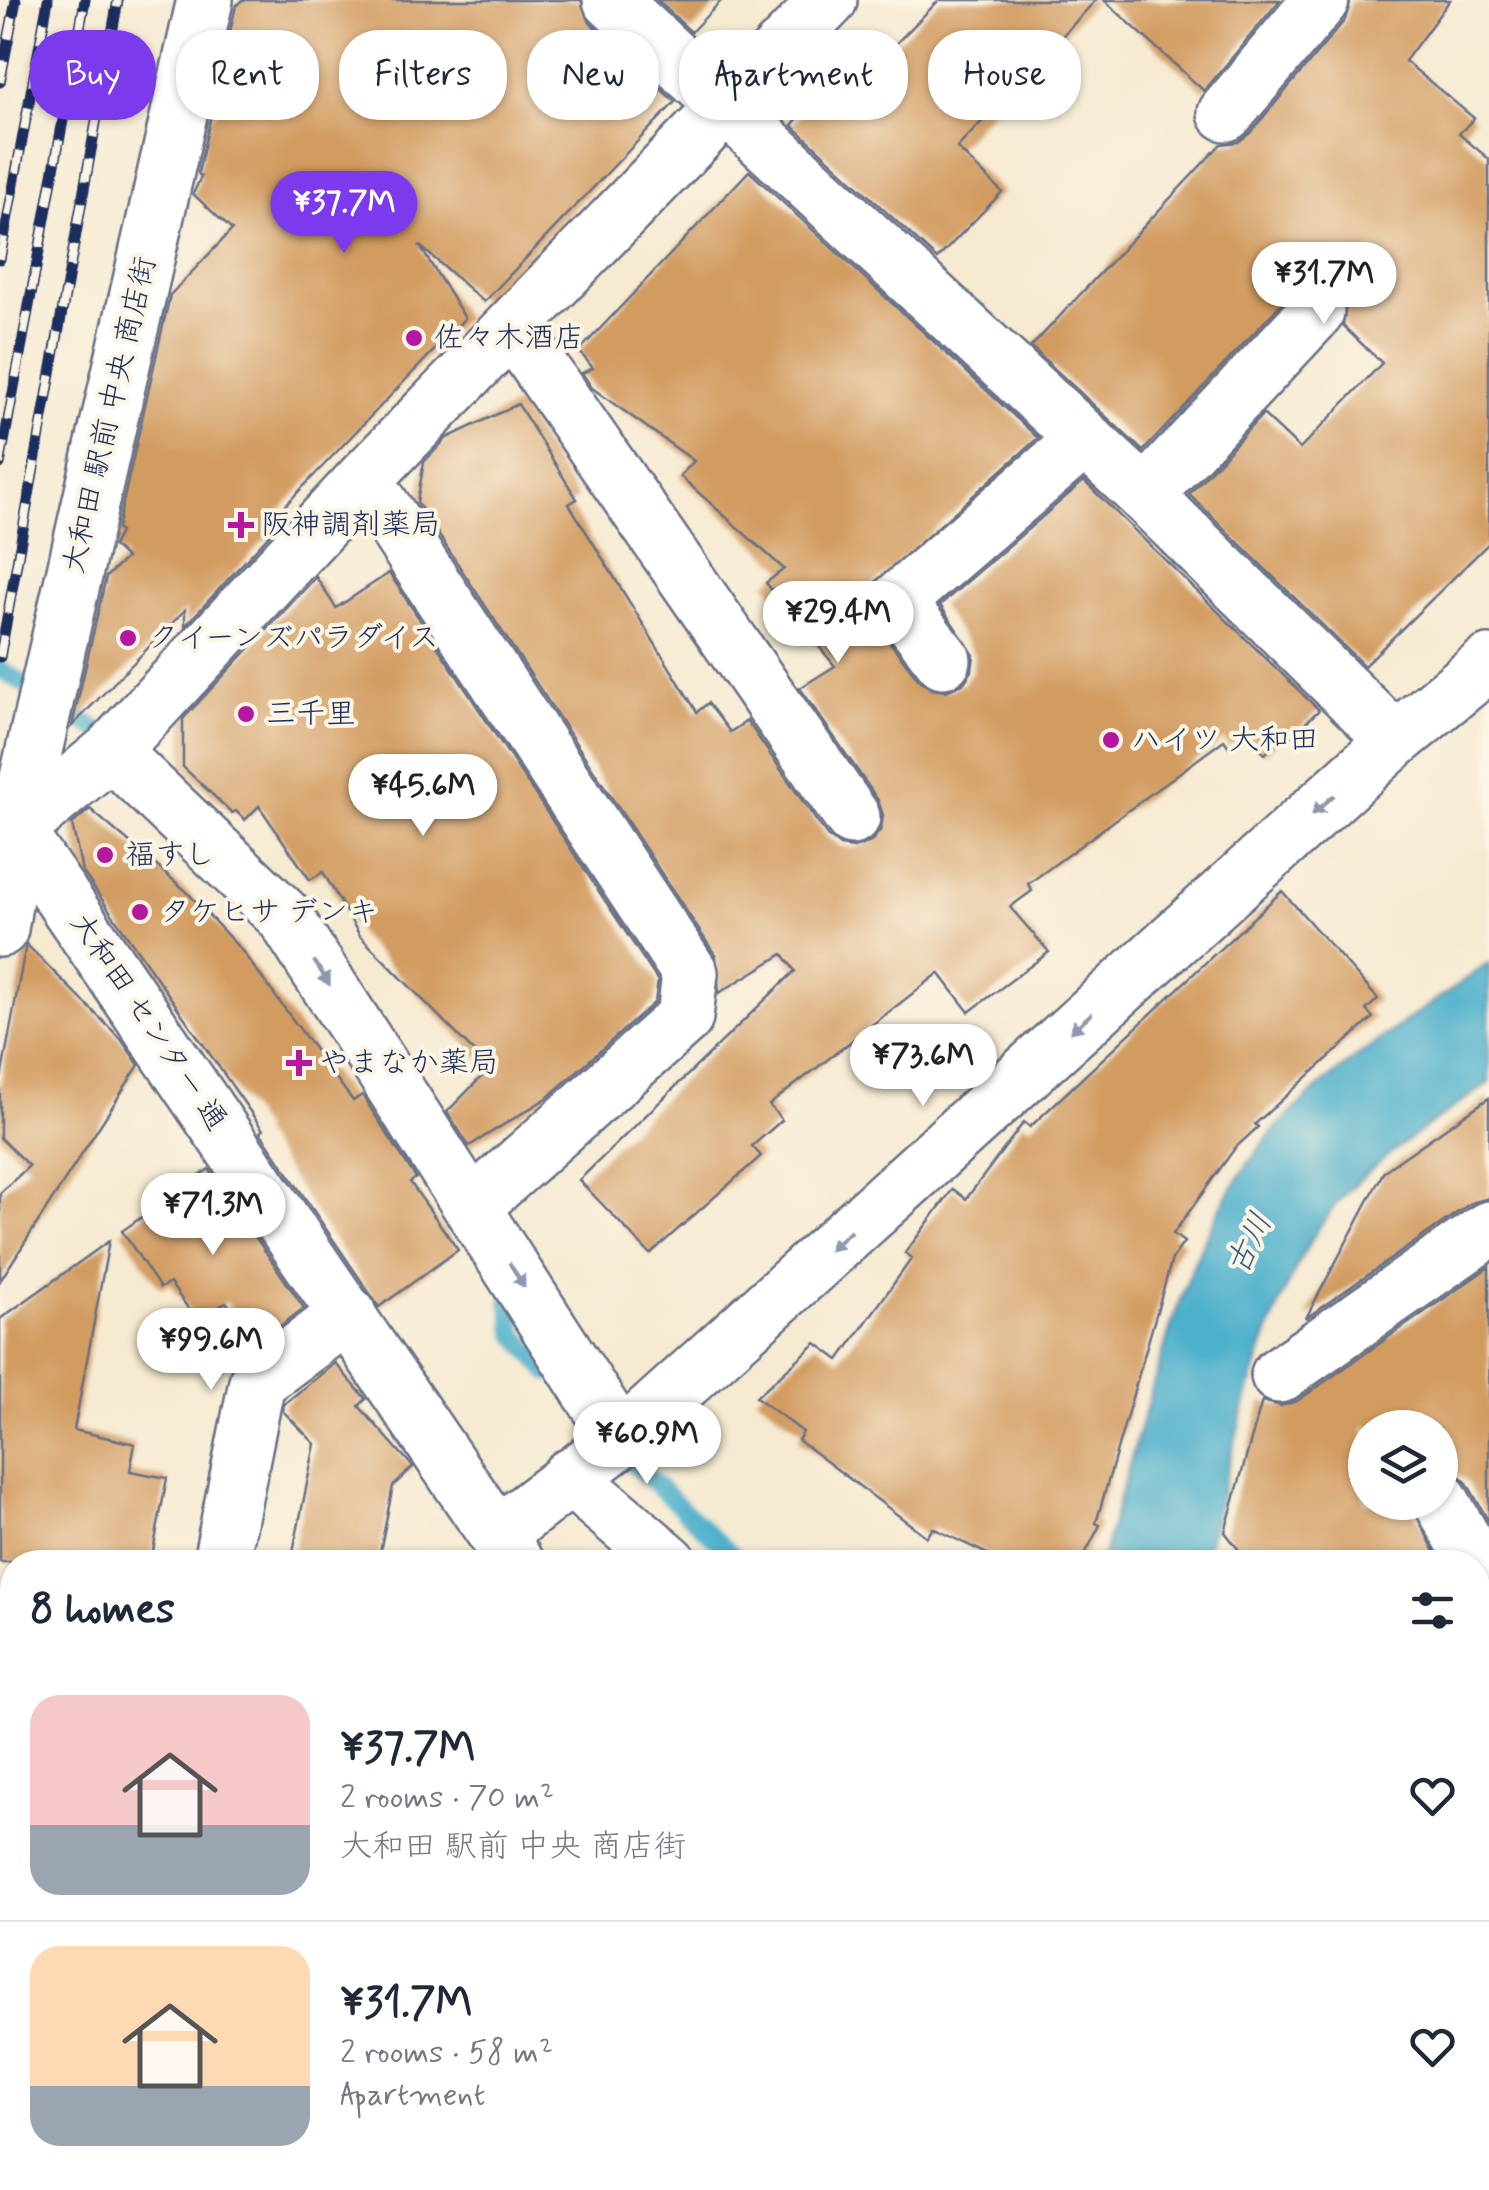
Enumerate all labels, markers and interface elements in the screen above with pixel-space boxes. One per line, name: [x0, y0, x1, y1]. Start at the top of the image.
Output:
chip: Buy: [30, 30, 156, 120]
chip: Rent: [176, 30, 319, 120]
chip: Filters: [339, 30, 507, 120]
chip: New: [527, 30, 659, 120]
chip: Apartment: [679, 30, 908, 120]
chip: House: [928, 30, 1081, 120]
pin: ¥37.7M: [263, 171, 425, 256]
text: ¥37.7M: [292, 182, 396, 224]
pin: ¥31.7M: [1243, 242, 1405, 327]
street label: 大和田 駅前 中央 商店街: [55, 253, 165, 577]
text: ¥31.7M: [1274, 253, 1374, 295]
place label: 佐々木酒店: [434, 319, 584, 358]
marker: 佐々木酒店: [403, 327, 425, 349]
place label: 阪神調剤薬局: [261, 506, 441, 545]
marker: 阪神調剤薬局: [230, 514, 252, 536]
pin: ¥29.4M: [757, 581, 919, 666]
text: ¥29.4M: [785, 592, 891, 634]
place label: クイーンズパラダイス: [148, 619, 439, 658]
marker: クイーンズパラダイス: [117, 627, 139, 649]
place label: 三千里: [266, 695, 356, 734]
marker: 三千里: [235, 703, 257, 725]
place label: ハイツ 大和田: [1131, 721, 1319, 760]
marker: ハイツ 大和田: [1100, 729, 1122, 751]
pin: ¥45.6M: [342, 754, 504, 839]
text: ¥45.6M: [370, 765, 476, 807]
one-way arrow: [1311, 794, 1336, 816]
place label: 福すし: [125, 836, 215, 875]
marker: 福すし: [94, 844, 116, 866]
place label: タケヒサ デンキ: [160, 893, 378, 932]
marker: タケヒサ デンキ: [129, 901, 151, 923]
street label: 大和田 センター 通: [61, 905, 235, 1139]
one-way arrow: [312, 959, 330, 987]
one-way arrow: [1069, 1011, 1093, 1034]
pin: ¥73.6M: [842, 1024, 1004, 1109]
text: ¥73.6M: [872, 1035, 974, 1077]
place label: やまなか薬局: [319, 1044, 499, 1083]
marker: やまなか薬局: [288, 1052, 310, 1074]
pin: ¥71.3M: [132, 1173, 294, 1258]
text: ¥71.3M: [163, 1184, 263, 1226]
water label: 古川: [1217, 1206, 1283, 1282]
one-way arrow: [828, 1229, 853, 1251]
one-way arrow: [508, 1262, 526, 1289]
pin: ¥99.6M: [130, 1308, 292, 1393]
text: ¥99.6M: [159, 1319, 263, 1361]
pin: ¥60.9M: [566, 1402, 728, 1487]
map controls: [1348, 1410, 1458, 1520]
button: layers: [1348, 1410, 1458, 1520]
text: ¥60.9M: [595, 1413, 699, 1455]
text: 8 homes: [30, 1583, 175, 1638]
icon: filters: [1405, 1583, 1460, 1638]
text: ¥37.7M: [340, 1722, 475, 1777]
icon: home: [110, 1735, 230, 1855]
icon: heart: [1405, 1768, 1460, 1823]
text: 2 rooms · 70 m²: [340, 1777, 554, 1819]
text: 大和田 駅前 中央 商店街: [340, 1826, 686, 1868]
text: ¥31.7M: [340, 1977, 472, 2032]
icon: home: [110, 1986, 230, 2106]
icon: heart: [1405, 2019, 1460, 2074]
text: 2 rooms · 58 m²: [340, 2032, 553, 2074]
text: Apartment: [340, 2074, 485, 2116]

